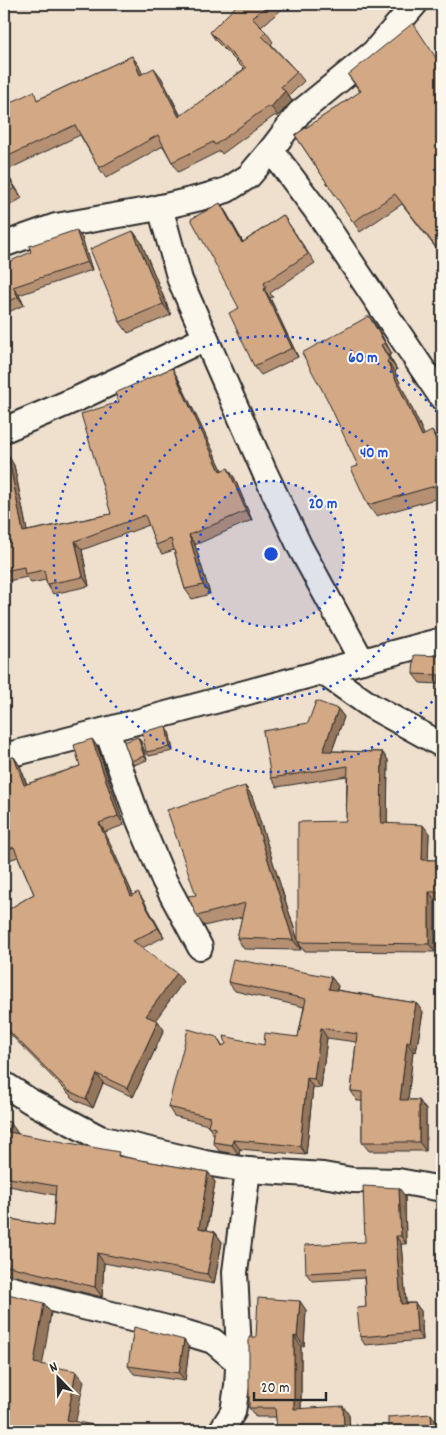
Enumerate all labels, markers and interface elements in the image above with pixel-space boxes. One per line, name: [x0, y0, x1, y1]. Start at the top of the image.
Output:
text: 60 m: [348, 348, 378, 370]
text: 40 m: [360, 443, 388, 465]
text: 20 m: [309, 494, 337, 516]
centre of rings: [262, 545, 280, 563]
north arrow: [32, 1352, 82, 1402]
text: N: [47, 1357, 61, 1378]
scale bar: [254, 1370, 326, 1402]
text: 20 m: [261, 1378, 289, 1400]

